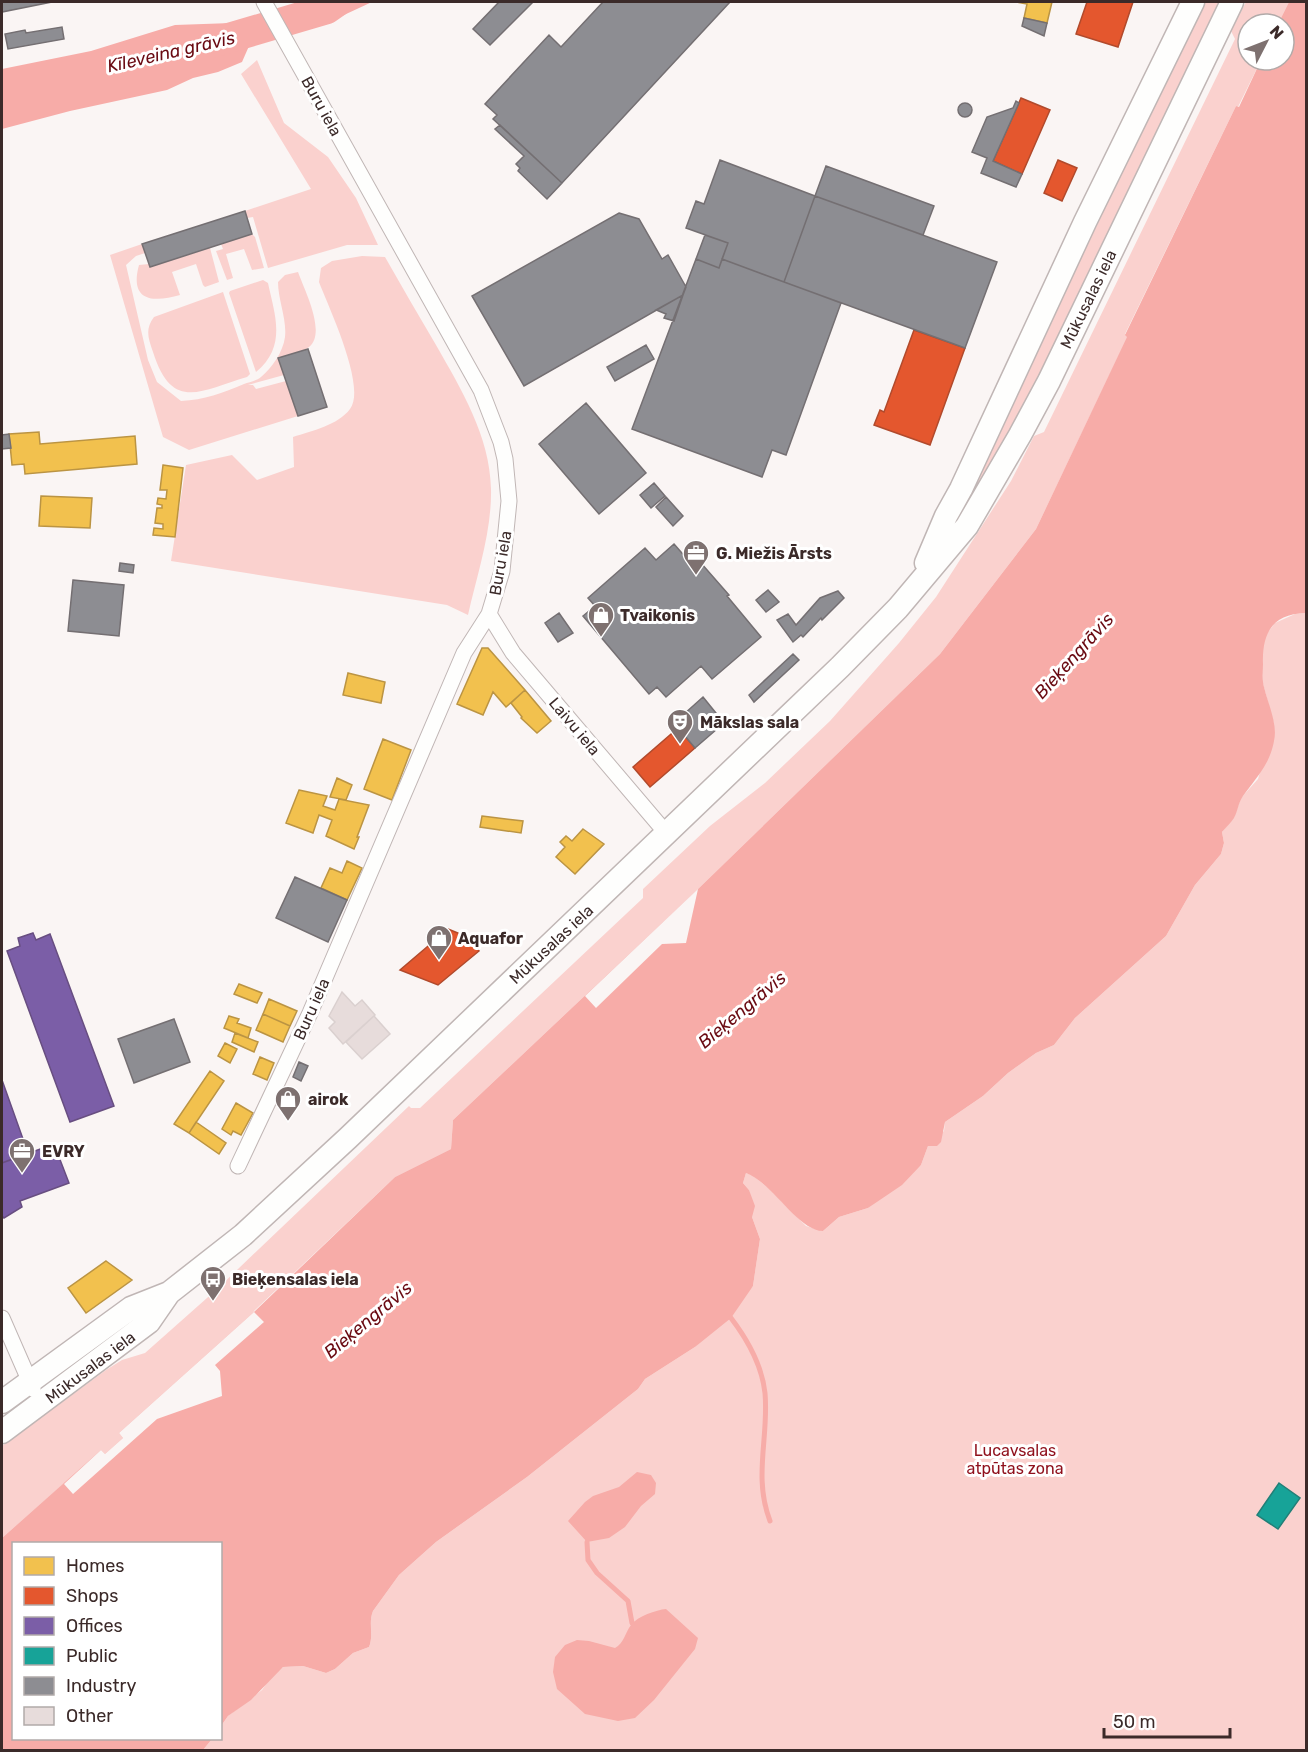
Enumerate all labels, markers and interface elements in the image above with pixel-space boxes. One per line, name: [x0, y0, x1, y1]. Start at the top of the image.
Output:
north arrow: [1236, 12, 1296, 72]
text: N: [1266, 22, 1288, 43]
water label: Kīleveina grāvis: [105, 27, 237, 77]
street label: Buru iela: [297, 73, 346, 139]
street label: Mūkusalas iela: [1056, 247, 1121, 352]
street label: Buru iela: [485, 529, 516, 597]
office icon: G. Miežis Ārsts: [681, 538, 711, 576]
place label: G. Miežis Ārsts: [716, 544, 832, 563]
shop icon: Tvaikonis: [586, 600, 616, 638]
place label: Tvaikonis: [620, 606, 695, 625]
water label: Bieķengrāvis: [1030, 609, 1118, 703]
street label: Laivu iela: [545, 694, 604, 759]
theatre icon: Mākslas sala: [665, 707, 695, 745]
place label: Mākslas sala: [700, 713, 799, 732]
street label: Mūkusalas iela: [506, 901, 597, 988]
shop icon: Aquafor: [424, 923, 454, 961]
place label: Aquafor: [458, 929, 524, 948]
water label: Bieķengrāvis: [694, 967, 790, 1053]
street label: Buru iela: [289, 975, 333, 1043]
shop icon: airok: [273, 1084, 303, 1122]
place label: airok: [308, 1090, 349, 1109]
office icon: EVRY: [7, 1136, 37, 1174]
place label: EVRY: [42, 1142, 85, 1161]
bus stop icon: Bieķensalas iela: [198, 1264, 228, 1302]
place label: Bieķensalas iela: [232, 1270, 359, 1289]
water label: Bieķengrāvis: [320, 1277, 416, 1363]
street label: Mūkusalas iela: [42, 1327, 139, 1407]
park label: Lucavsalas atpūtas zona: [966, 1441, 1064, 1478]
legend: [12, 1542, 222, 1740]
text: Homes: [66, 1555, 124, 1577]
text: Shops: [66, 1585, 118, 1607]
text: Offices: [66, 1615, 123, 1637]
text: Public: [66, 1645, 118, 1667]
text: Industry: [66, 1675, 136, 1697]
scale bar: [1104, 1701, 1230, 1739]
text: Other: [66, 1705, 113, 1727]
text: 50 m: [1113, 1711, 1156, 1733]

